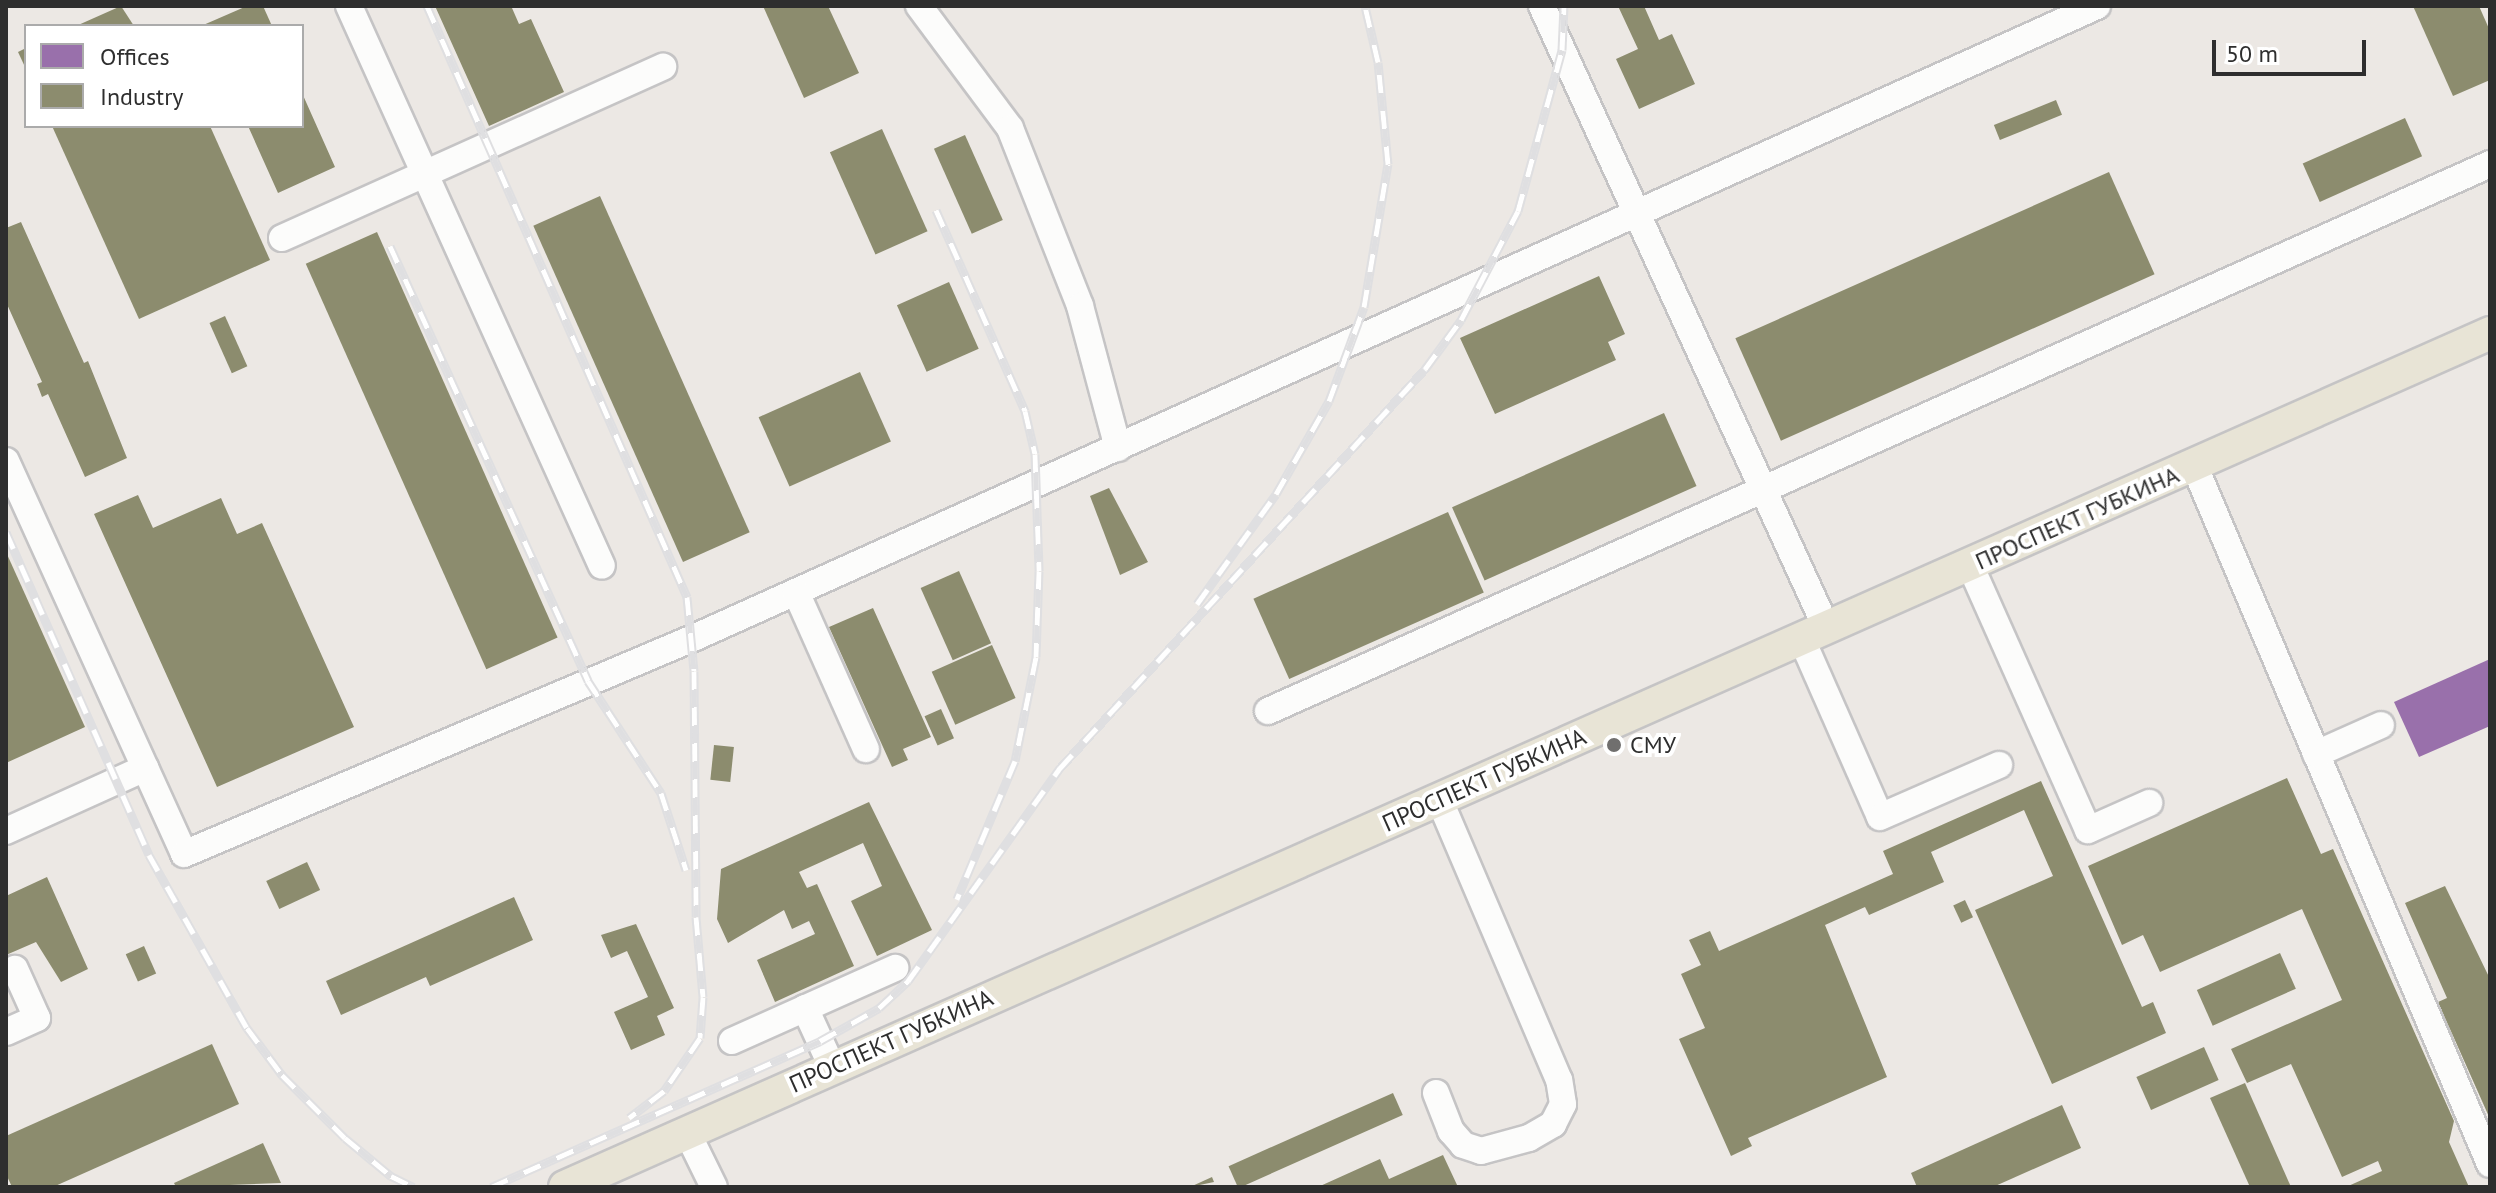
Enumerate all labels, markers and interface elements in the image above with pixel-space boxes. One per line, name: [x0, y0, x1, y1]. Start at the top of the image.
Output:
legend: [24, 24, 304, 128]
scale bar: [2216, 24, 2370, 74]
text: 50 m: [2226, 38, 2278, 69]
text: Offices: [100, 41, 170, 72]
text: Industry: [100, 81, 184, 112]
street label: ПРОСПЕКТ ГУБКИНА: [1970, 460, 2184, 576]
street label: ПРОСПЕКТ ГУБКИНА: [1377, 722, 1591, 838]
place label: СМУ: [1630, 731, 1676, 759]
marker: СМУ: [1605, 736, 1623, 754]
street label: ПРОСПЕКТ ГУБКИНА: [784, 983, 998, 1099]

